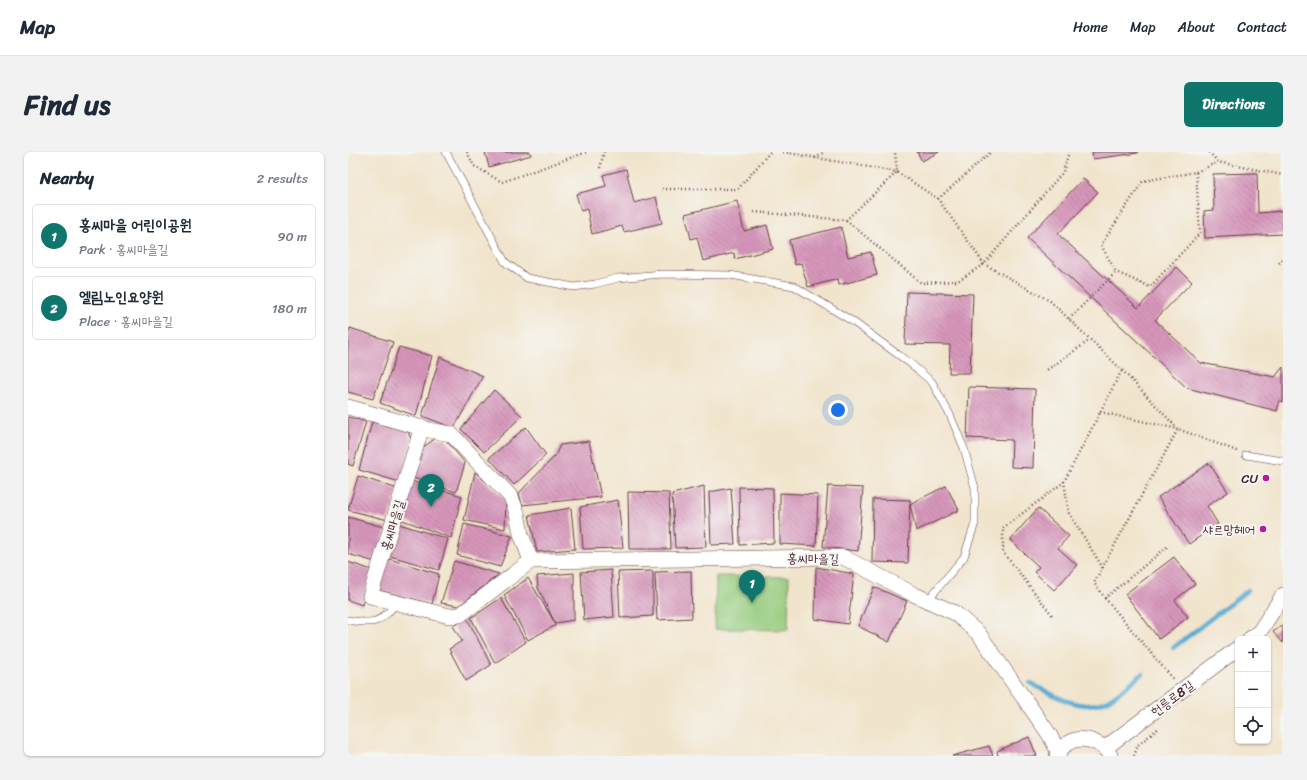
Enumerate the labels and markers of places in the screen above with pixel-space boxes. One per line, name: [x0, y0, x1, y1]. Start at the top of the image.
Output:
place label: CU: [1241, 467, 1258, 490]
marker: CU: [1261, 473, 1271, 483]
pin: 2: [418, 474, 444, 507]
place label: 샤르망헤어: [1202, 518, 1255, 541]
marker: 샤르망헤어: [1258, 524, 1268, 534]
pin: 1: [739, 570, 765, 603]

